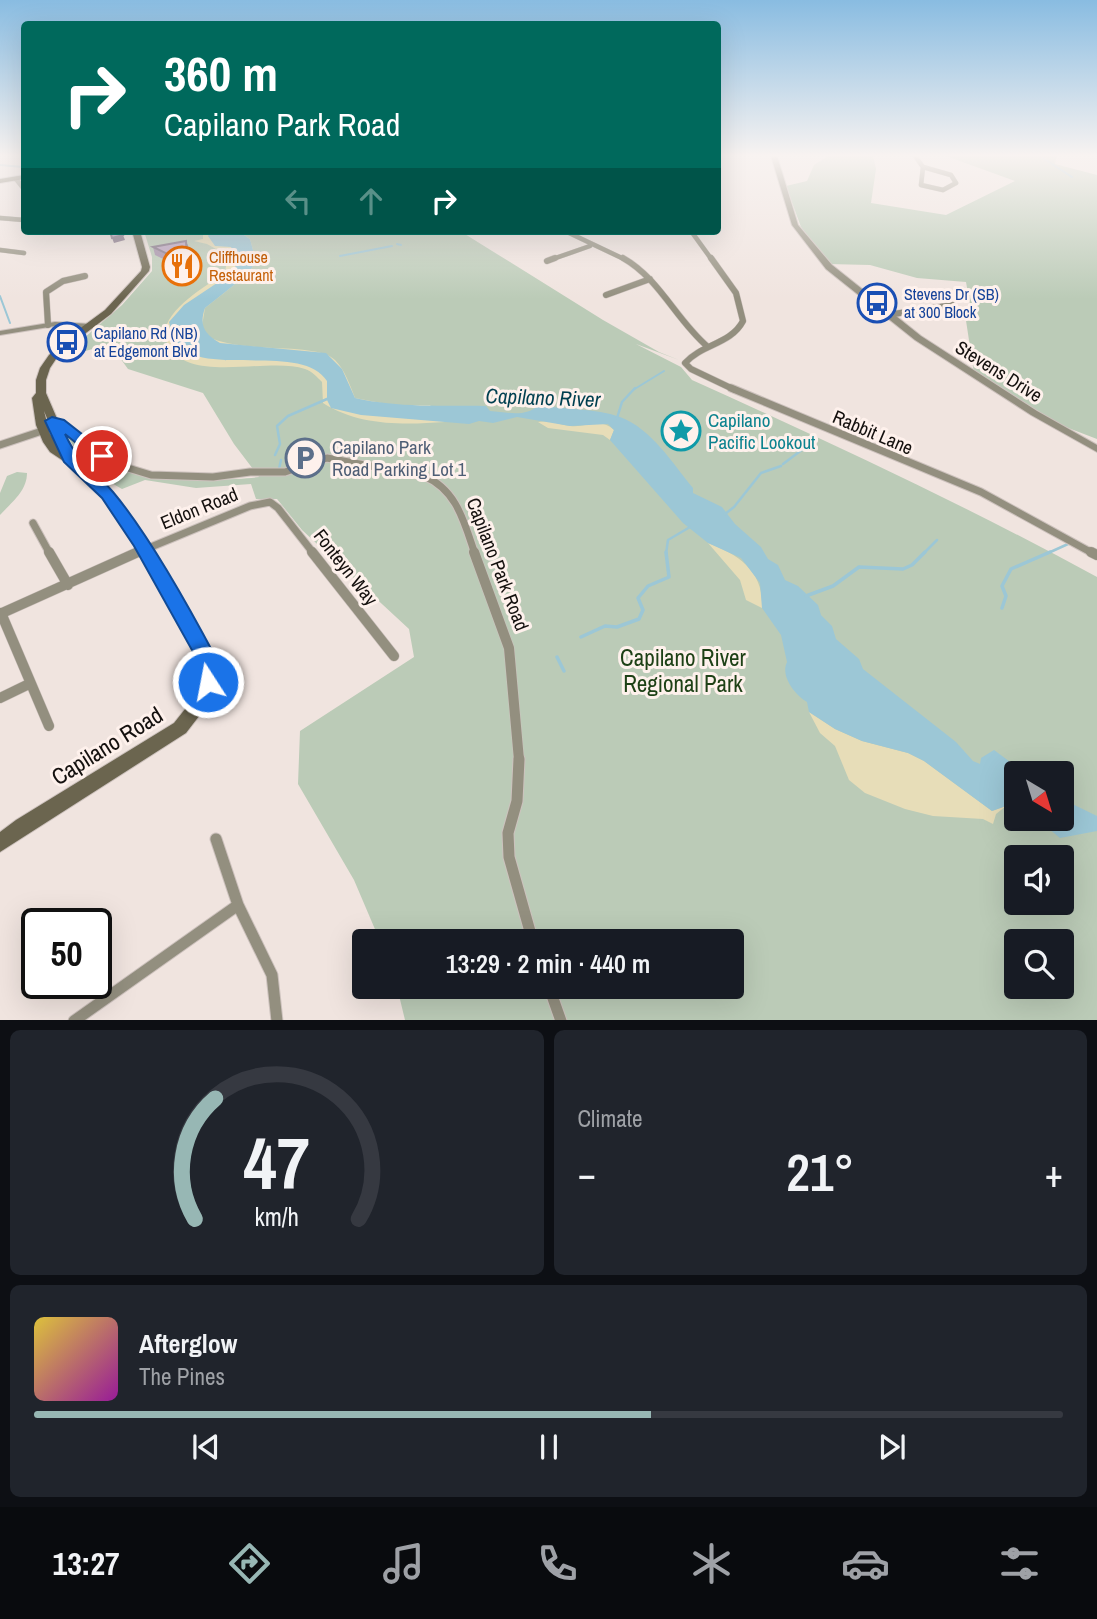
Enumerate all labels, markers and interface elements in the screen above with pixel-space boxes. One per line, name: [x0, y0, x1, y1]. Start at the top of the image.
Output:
text: 360 m: [164, 40, 278, 106]
icon: right: [49, 49, 140, 140]
text: Capilano Park Road: [164, 103, 400, 146]
icon: left: [279, 182, 317, 220]
icon: ahead: [352, 182, 390, 220]
icon: right: [425, 182, 463, 220]
restaurant icon: Cliffhouse Restaurant: [161, 245, 203, 287]
place label: Cliffhouse Restaurant: [209, 246, 274, 286]
bus stop icon: Stevens Dr (SB) at 300 Block: [856, 282, 898, 324]
place label: Stevens Dr (SB) at 300 Block: [904, 283, 999, 323]
bus stop icon: Capilano Rd (NB) at Edgemont Blvd: [46, 321, 88, 363]
place label: Capilano Rd (NB) at Edgemont Blvd: [94, 322, 198, 362]
street label: Stevens Drive: [951, 334, 1047, 408]
water label: Capilano River: [485, 381, 602, 414]
street label: Rabbit Lane: [829, 403, 917, 461]
place label: Capilano Pacific Lookout: [708, 407, 816, 455]
place icon: Capilano Pacific Lookout: [660, 410, 702, 452]
pin: [72, 426, 132, 486]
place label: Capilano Park Road Parking Lot 1: [332, 434, 467, 482]
icon: arrive: [83, 437, 121, 475]
parking icon: Capilano Park Road Parking Lot 1: [284, 437, 326, 479]
street label: Eldon Road: [156, 481, 242, 535]
street label: Capilano Park Road: [461, 494, 535, 634]
street label: Fonteyn Way: [308, 523, 384, 611]
park label: Capilano River Regional Park: [620, 642, 747, 699]
position arrow: [171, 645, 245, 719]
street label: Capilano Road: [45, 699, 168, 792]
north arrow: [1004, 761, 1074, 831]
map controls: [1004, 761, 1074, 999]
button: sound: [1004, 845, 1074, 915]
speed limit sign: 50: [21, 908, 112, 999]
button: search: [1004, 929, 1074, 999]
text: 13:29 · 2 min · 440 m: [446, 946, 650, 981]
text: Climate: [578, 1103, 642, 1134]
text: 47: [244, 1114, 310, 1212]
text: 21°: [786, 1137, 854, 1207]
text: −: [578, 1148, 596, 1199]
text: +: [1045, 1148, 1063, 1199]
text: km/h: [255, 1199, 299, 1233]
text: Afterglow: [139, 1326, 237, 1361]
text: The Pines: [139, 1361, 225, 1392]
icon: previous: [187, 1428, 225, 1466]
icon: pause: [530, 1428, 568, 1466]
icon: next: [873, 1428, 911, 1466]
icon: directions: [225, 1539, 274, 1588]
icon: music: [379, 1539, 428, 1588]
icon: phone: [533, 1539, 582, 1588]
icon: climate: [687, 1539, 736, 1588]
icon: car: [841, 1539, 890, 1588]
icon: filters: [995, 1539, 1044, 1588]
text: 13:27: [53, 1542, 120, 1585]

